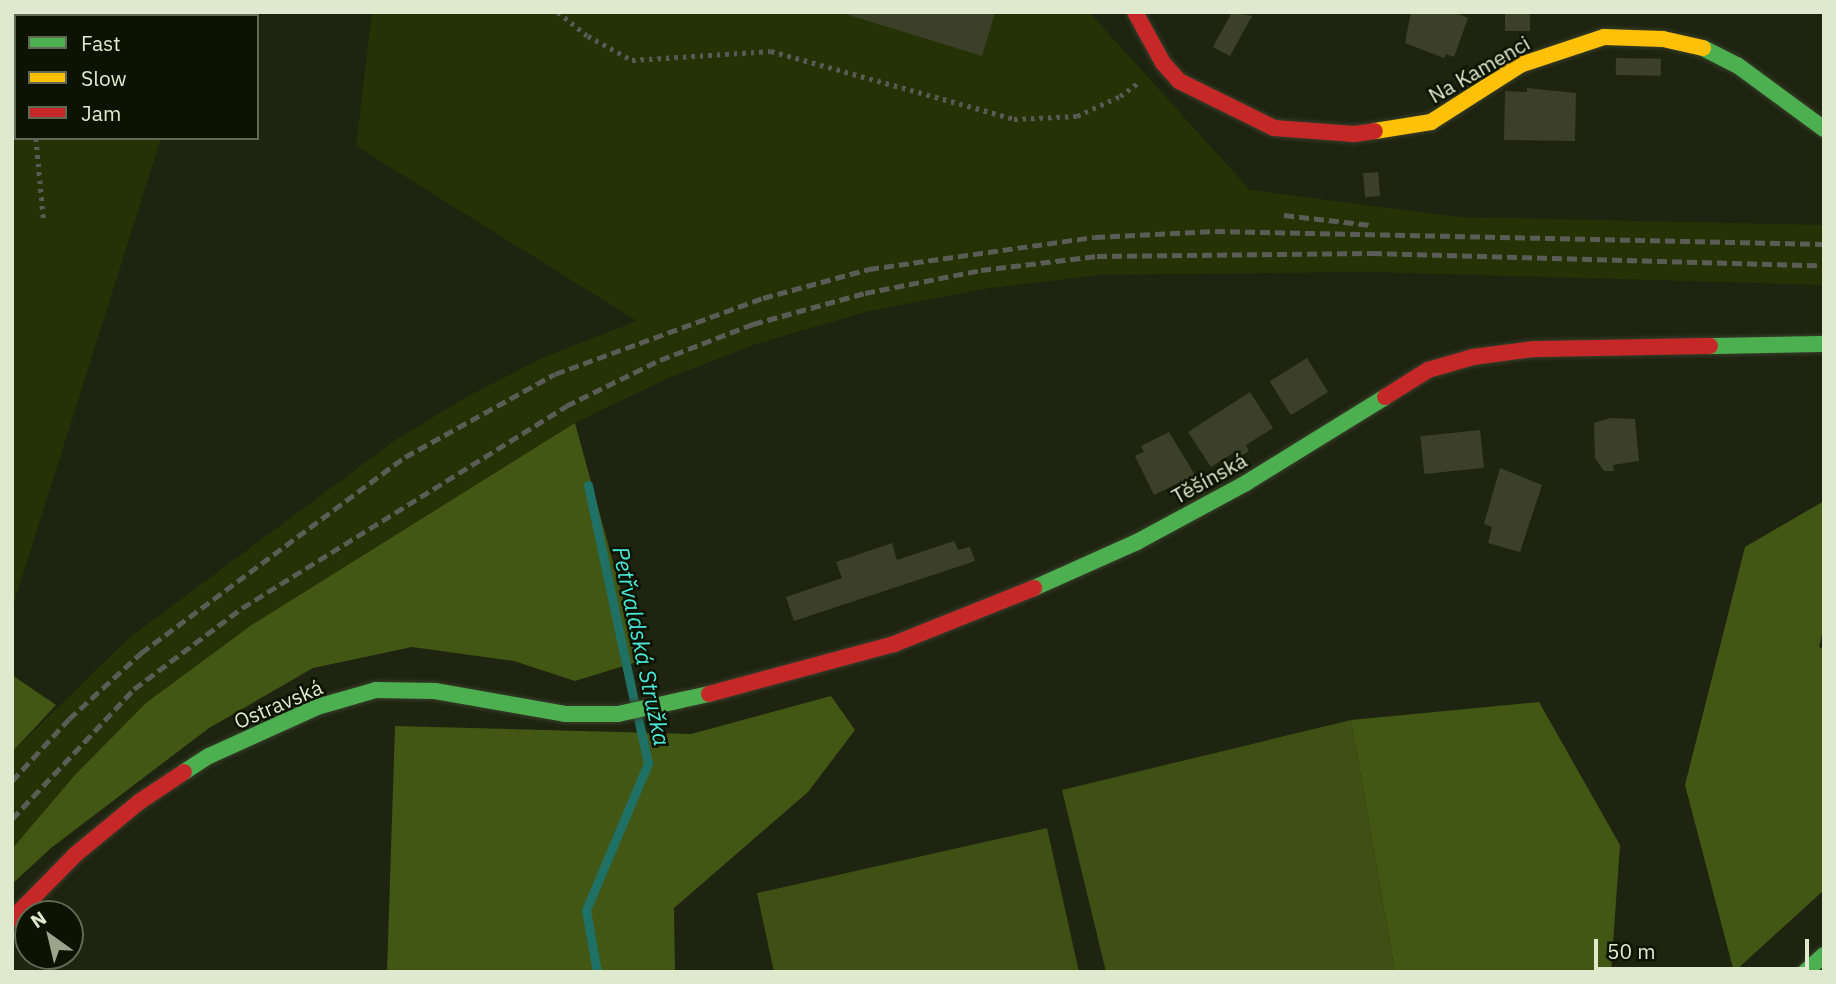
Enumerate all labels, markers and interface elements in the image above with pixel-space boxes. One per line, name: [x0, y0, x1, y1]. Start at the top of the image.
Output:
legend: [14, 14, 259, 140]
text: Fast: [81, 29, 121, 57]
street label: Na Kamenci: [1424, 30, 1534, 108]
text: Slow: [81, 64, 127, 92]
text: Jam: [81, 99, 121, 127]
street label: Těšínská: [1167, 447, 1251, 509]
water label: Petřvaldská Stružka: [607, 544, 677, 748]
street label: Ostravská: [230, 674, 326, 734]
north arrow: [14, 900, 84, 970]
text: N: [26, 905, 51, 933]
scale bar: [1598, 925, 1813, 969]
text: 50 m: [1607, 937, 1656, 965]

